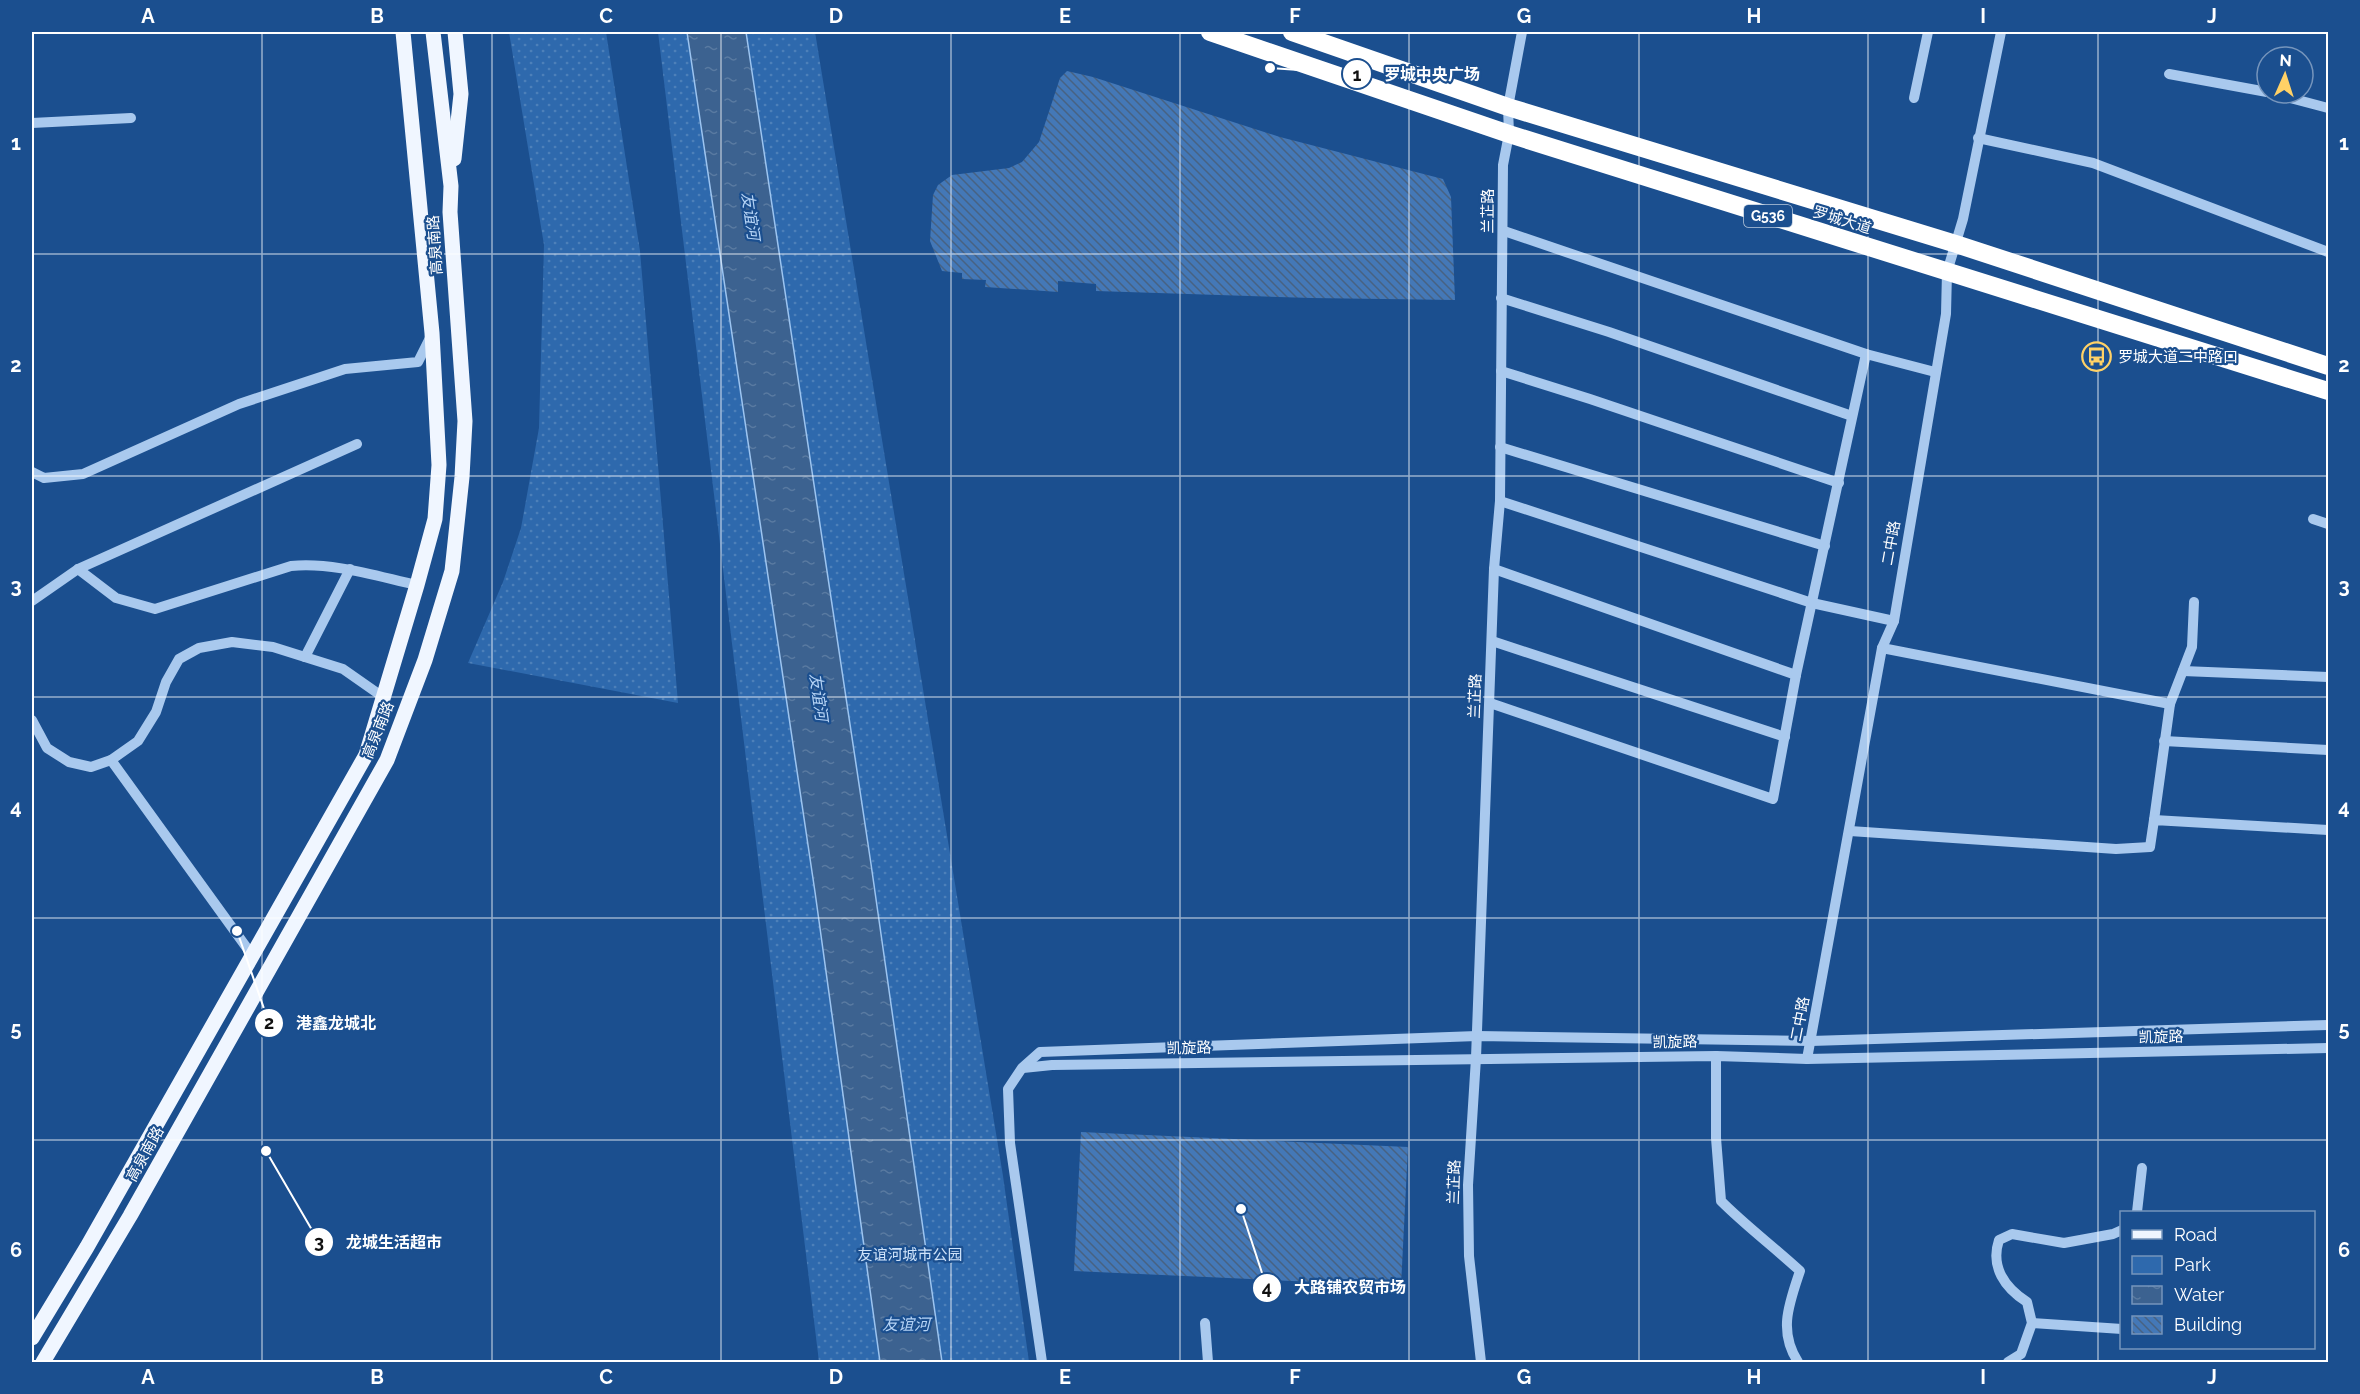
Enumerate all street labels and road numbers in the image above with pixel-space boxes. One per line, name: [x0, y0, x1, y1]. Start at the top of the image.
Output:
street label: 兰芷路: [1479, 188, 1497, 234]
street label: 罗城大道: [1811, 203, 1873, 237]
road number: G536: [1744, 205, 1792, 227]
street label: 高泉南路: [424, 214, 446, 276]
street label: 二中路: [1878, 519, 1904, 567]
street label: 兰芷路: [1465, 673, 1485, 719]
street label: 高泉南路: [358, 699, 398, 761]
street label: 二中路: [1787, 995, 1813, 1043]
street label: 凯旋路: [2138, 1028, 2184, 1046]
street label: 凯旋路: [1652, 1033, 1698, 1051]
street label: 凯旋路: [1166, 1039, 1212, 1057]
street label: 高泉南路: [123, 1123, 167, 1185]
street label: 兰芷路: [1444, 1159, 1464, 1205]

